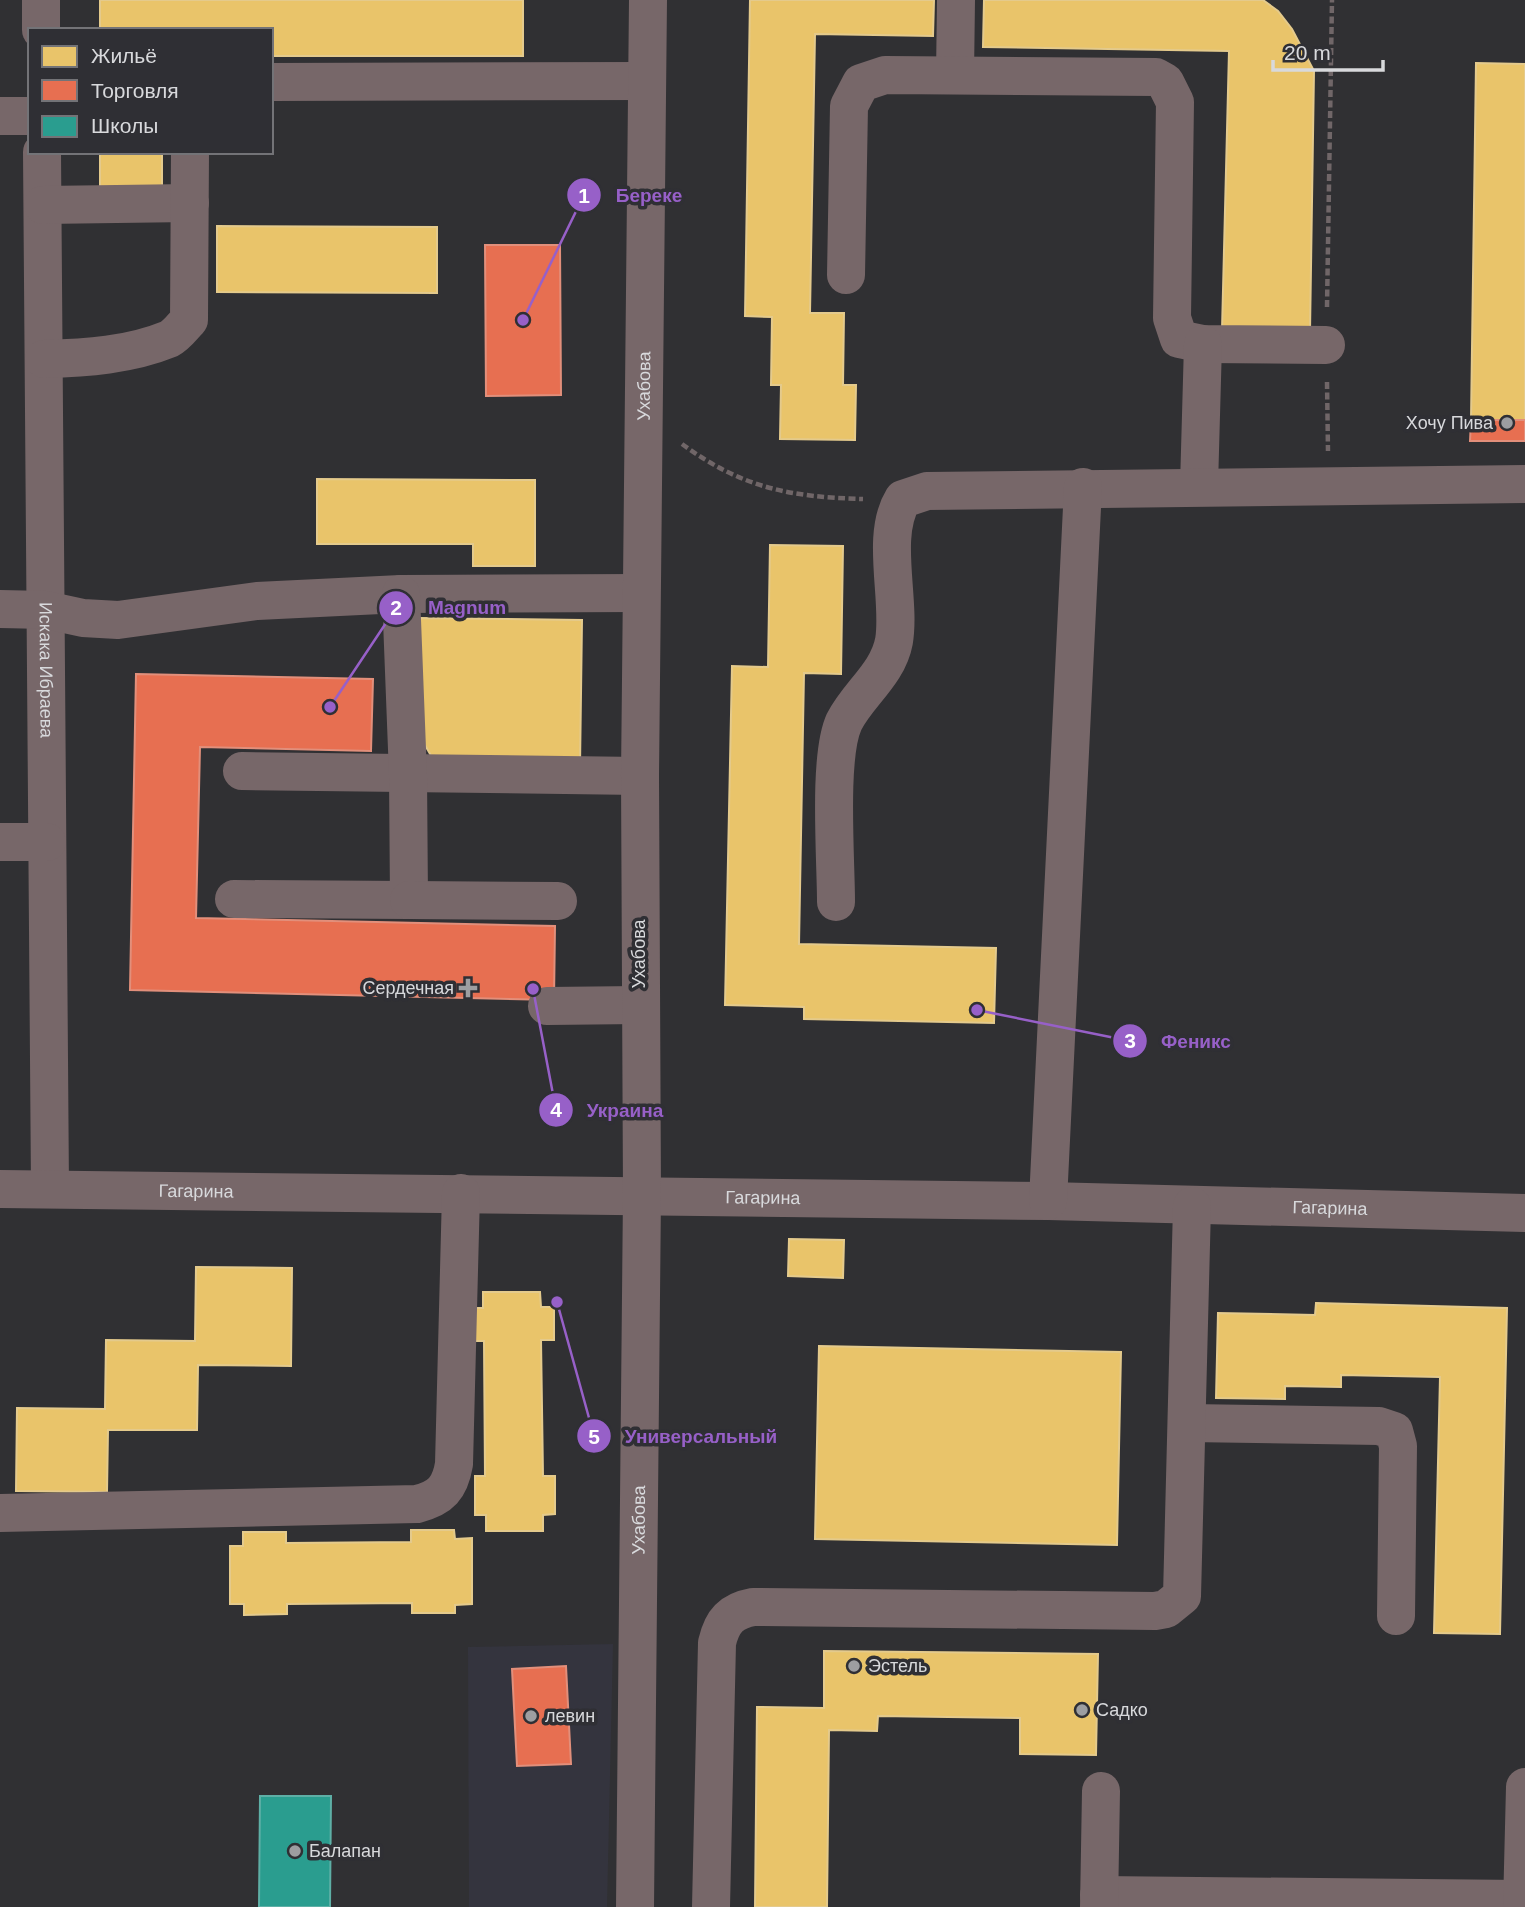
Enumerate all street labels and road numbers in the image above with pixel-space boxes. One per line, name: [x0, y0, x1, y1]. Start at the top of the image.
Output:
street label: Ухабова: [634, 350, 654, 421]
street label: Искака Ибраева: [35, 602, 57, 739]
street label: Ухабова: [629, 918, 649, 989]
street label: Гагарина: [158, 1181, 235, 1202]
street label: Гагарина: [725, 1187, 802, 1208]
street label: Гагарина: [1292, 1197, 1369, 1219]
street label: Ухабова: [628, 1484, 649, 1555]

